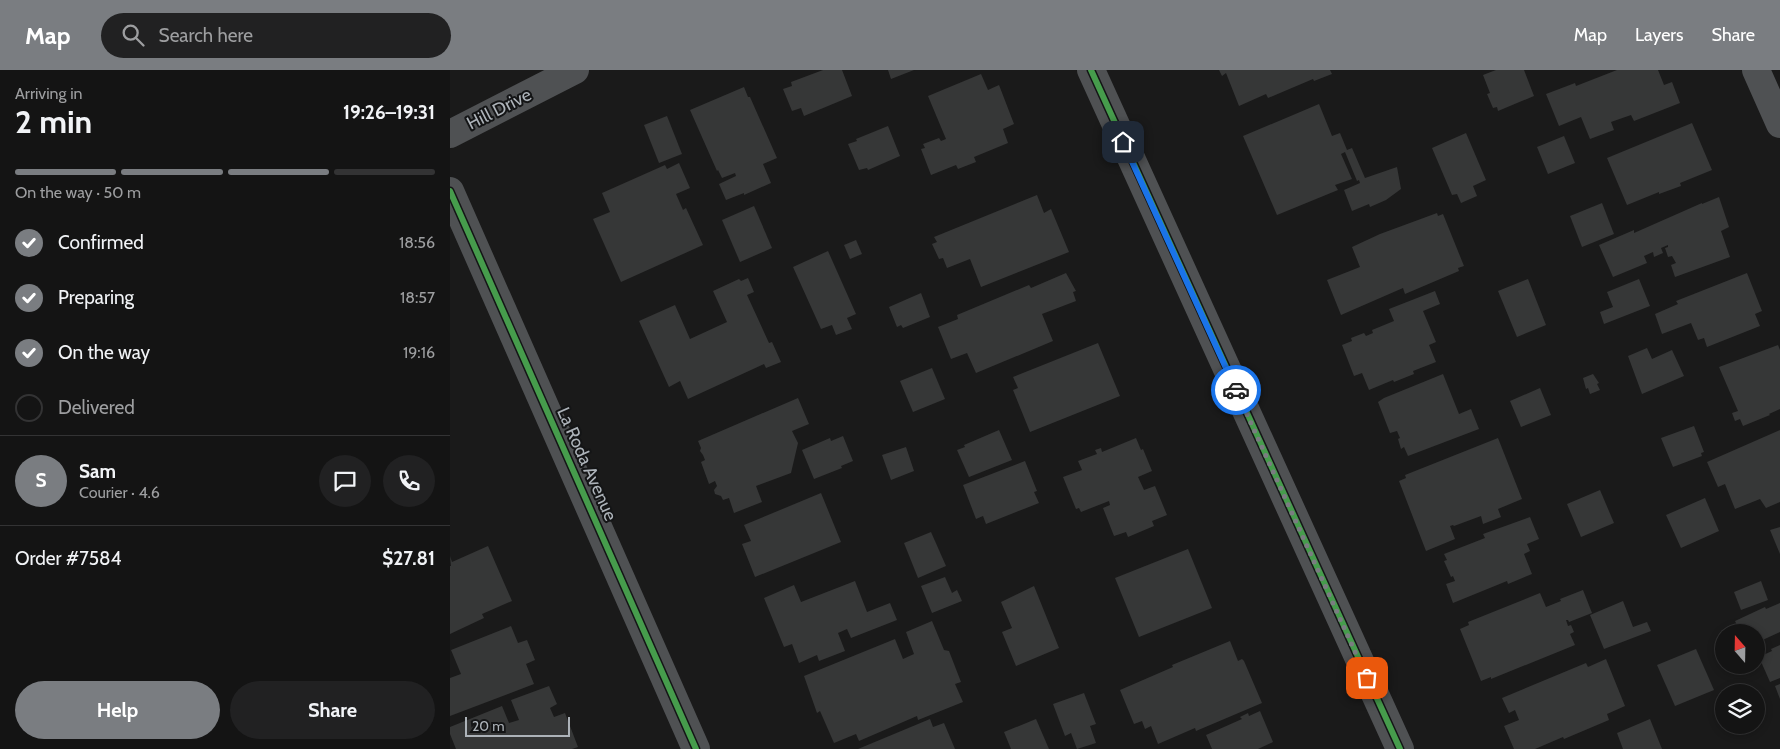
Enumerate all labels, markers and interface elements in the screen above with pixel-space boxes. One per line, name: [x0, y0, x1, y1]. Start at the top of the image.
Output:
search box: [101, 13, 451, 58]
text: Map: [25, 21, 71, 50]
icon: search: [119, 21, 147, 49]
text: Search here: [159, 24, 253, 47]
text: Map: [1574, 24, 1607, 46]
text: Layers: [1635, 24, 1684, 46]
text: Share: [1712, 24, 1755, 46]
street label: Hill Drive: [463, 83, 535, 135]
text: Arriving in: [15, 84, 82, 103]
text: 19:26–19:31: [343, 101, 435, 124]
text: 2 min: [15, 102, 92, 141]
pin: [1102, 121, 1144, 163]
icon: home: [1109, 128, 1137, 156]
text: On the way · 50 m: [15, 183, 141, 202]
icon: check: [15, 229, 43, 257]
text: Confirmed: [58, 231, 144, 254]
text: 18:56: [399, 233, 435, 252]
icon: check: [15, 284, 43, 312]
text: Preparing: [58, 286, 134, 309]
text: 18:57: [400, 288, 435, 307]
icon: check: [15, 339, 43, 367]
text: On the way: [58, 341, 150, 364]
text: 19:16: [403, 343, 435, 362]
courier: [1211, 365, 1261, 415]
icon: car: [1222, 376, 1250, 404]
text: Delivered: [58, 396, 135, 419]
street label: La Roda Avenue: [552, 404, 622, 524]
button: chat: [319, 455, 371, 507]
button: phone: [383, 455, 435, 507]
text: Sam: [79, 460, 116, 483]
text: S: [35, 469, 47, 492]
text: Courier · 4.6: [79, 483, 160, 502]
text: Order #7584: [15, 547, 122, 570]
text: $27.81: [382, 547, 435, 570]
north arrow: [1715, 624, 1765, 674]
map controls: [1715, 624, 1765, 734]
pin: [1346, 657, 1388, 699]
icon: bag: [1353, 664, 1381, 692]
button: Help: [15, 681, 220, 739]
button: Share: [230, 681, 435, 739]
button: layers: [1715, 684, 1765, 734]
scale bar: [465, 714, 570, 737]
text: 20 m: [472, 717, 505, 735]

